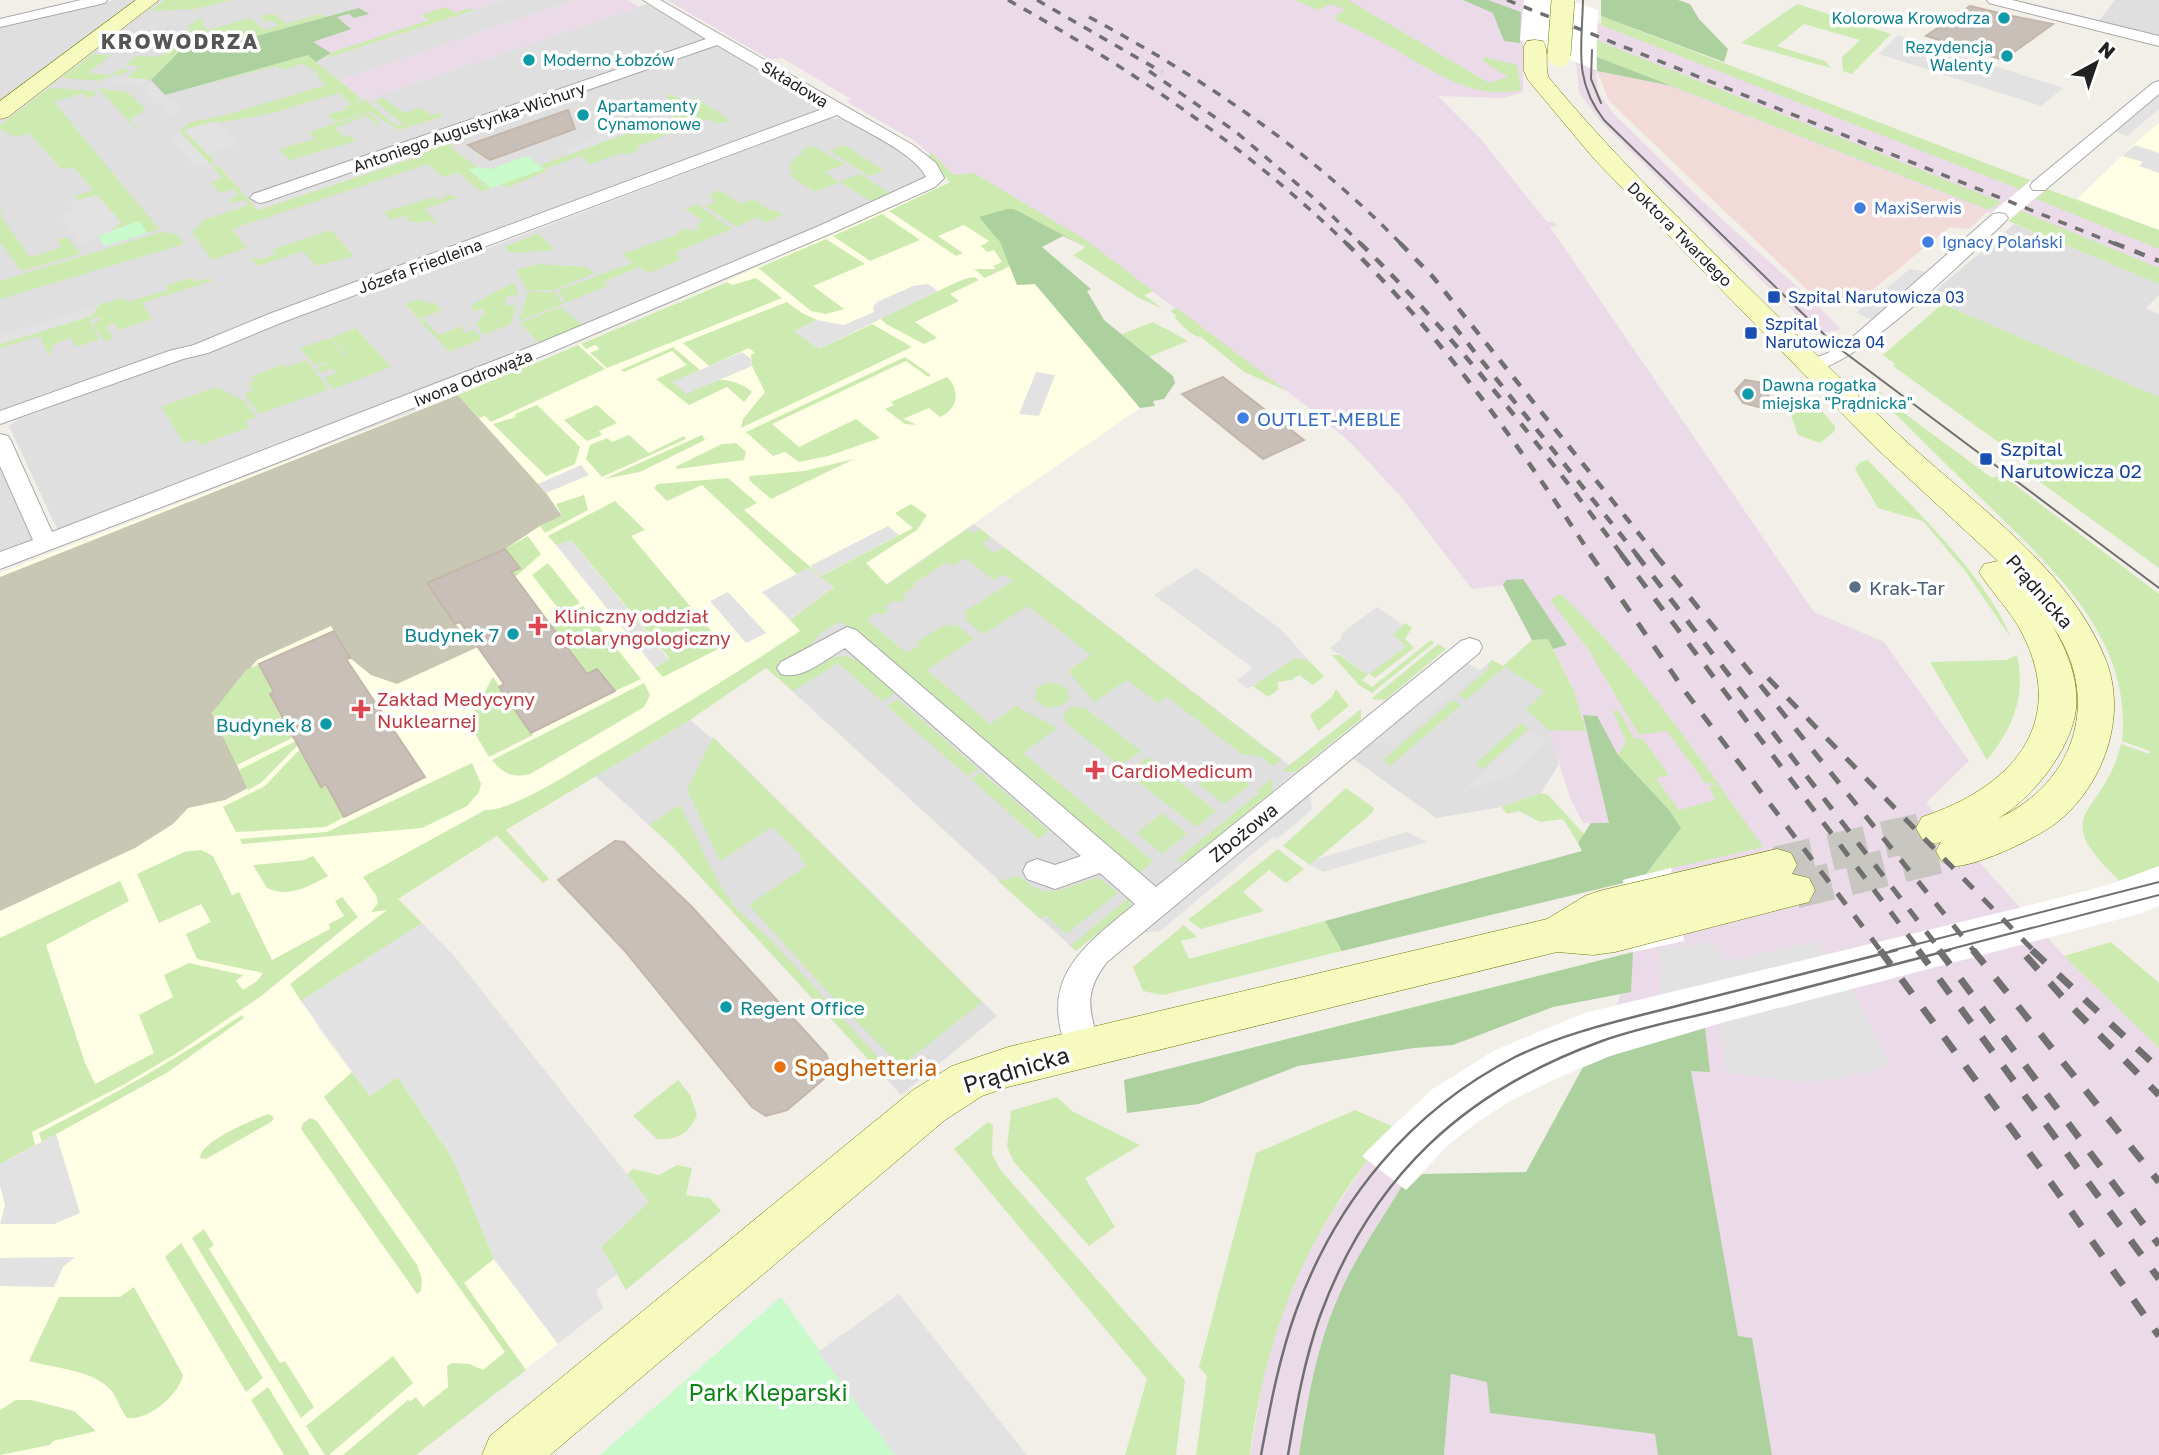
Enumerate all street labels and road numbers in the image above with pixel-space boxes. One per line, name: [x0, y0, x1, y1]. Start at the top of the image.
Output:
street label: Składowa: [758, 56, 832, 112]
street label: Antoniego Augustynka-Wichury: [350, 78, 588, 176]
street label: Doktora Twardego: [1623, 177, 1737, 291]
street label: Józefa Friedleina: [355, 234, 485, 298]
street label: Iwona Odrowąża: [411, 345, 535, 411]
street label: Prądnicka: [2002, 549, 2078, 633]
street label: Zbożowa: [1204, 798, 1282, 866]
street label: Prądnicka: [960, 1040, 1072, 1098]

